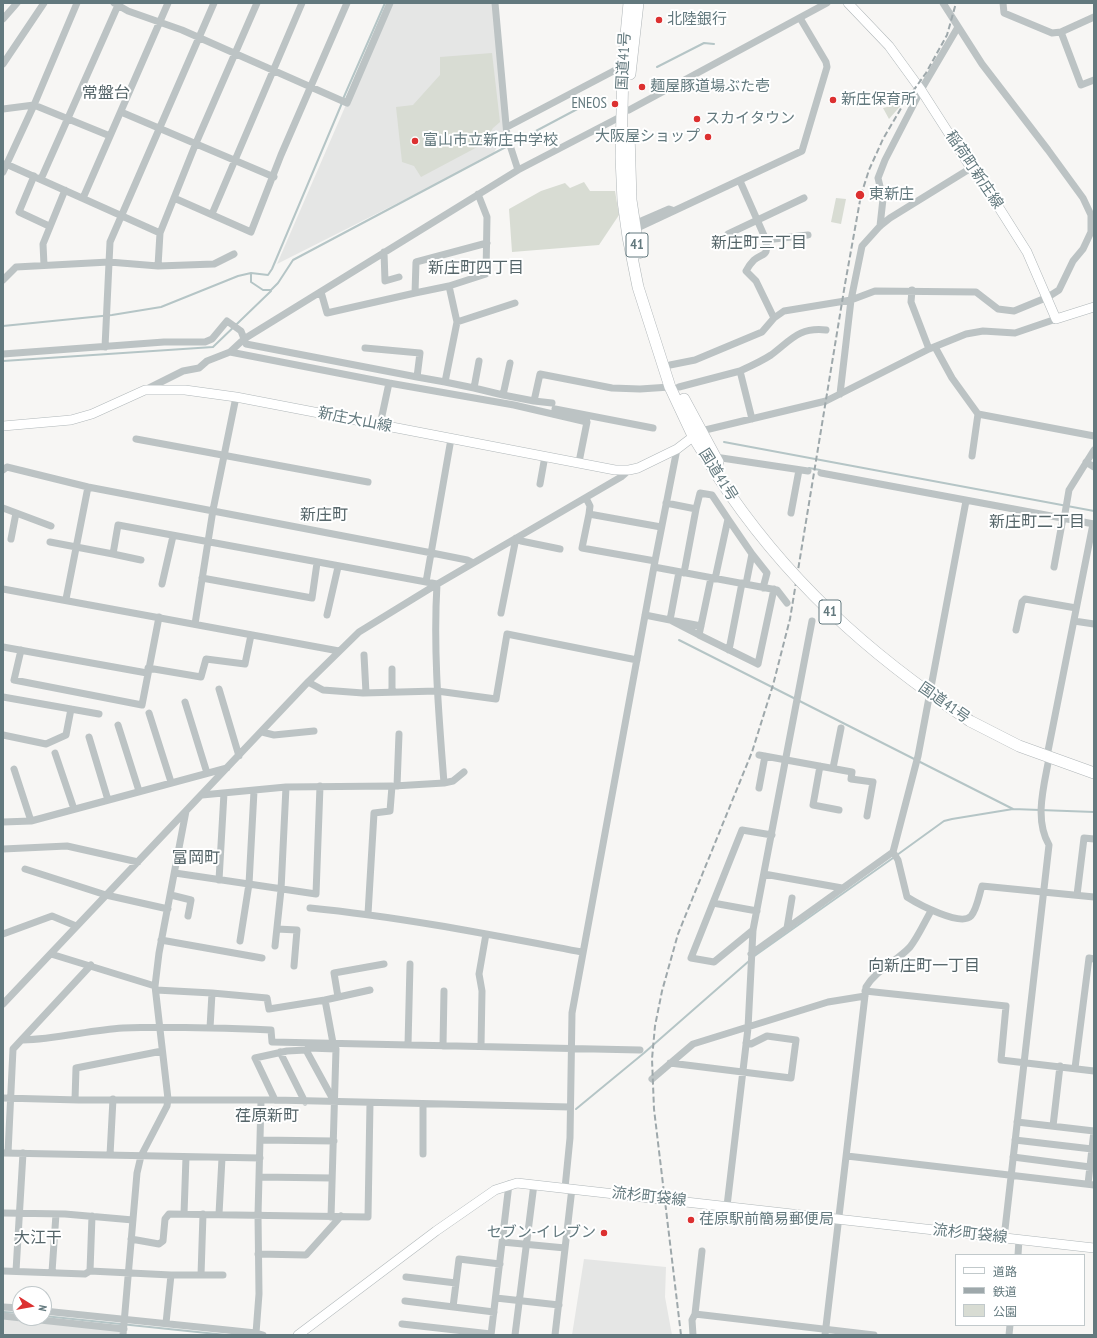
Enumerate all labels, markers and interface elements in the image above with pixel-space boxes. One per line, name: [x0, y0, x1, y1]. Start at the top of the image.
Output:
place label: 北陸銀行: [667, 11, 727, 29]
marker: 北陸銀行: [654, 15, 664, 25]
street label: 国道41号: [613, 31, 635, 91]
place label: 麺屋豚道場ぶた壱: [650, 78, 770, 96]
marker: 麺屋豚道場ぶた壱: [637, 82, 647, 92]
district label: 常盤台: [82, 83, 130, 103]
place label: 新庄保育所: [841, 91, 916, 109]
place label: ENEOS: [571, 95, 607, 113]
marker: 新庄保育所: [828, 95, 838, 105]
marker: ENEOS: [610, 99, 620, 109]
place label: スカイタウン: [705, 110, 795, 128]
marker: スカイタウン: [692, 114, 702, 124]
place label: 大阪屋ショップ: [595, 128, 700, 146]
street label: 稲荷町新庄線: [941, 128, 1007, 212]
place label: 富山市立新庄中学校: [423, 132, 558, 150]
marker: 大阪屋ショップ: [703, 132, 713, 142]
marker: 富山市立新庄中学校: [410, 136, 420, 146]
place label: 東新庄: [869, 186, 914, 204]
marker: 東新庄: [854, 189, 866, 201]
road number: 41: [626, 233, 648, 257]
district label: 新庄町三丁目: [711, 233, 807, 253]
district label: 新庄町四丁目: [428, 258, 524, 278]
street label: 新庄大山線: [316, 404, 394, 436]
street label: 国道41号: [695, 445, 741, 505]
district label: 新庄町: [300, 505, 348, 525]
district label: 新庄町二丁目: [989, 512, 1085, 532]
road number: 41: [819, 600, 841, 624]
street label: 国道41号: [915, 679, 973, 727]
district label: 富岡町: [172, 848, 220, 868]
district label: 向新庄町一丁目: [868, 956, 980, 976]
district label: 荏原新町: [235, 1106, 299, 1126]
street label: 流杉町袋線: [611, 1184, 687, 1210]
place label: 荏原駅前簡易郵便局: [699, 1211, 834, 1229]
marker: 荏原駅前簡易郵便局: [686, 1215, 696, 1225]
street label: 流杉町袋線: [932, 1221, 1008, 1247]
place label: セブン-イレブン: [487, 1224, 596, 1242]
district label: 大江干: [14, 1228, 62, 1248]
marker: セブン-イレブン: [599, 1228, 609, 1238]
legend: [955, 1254, 1085, 1326]
text: 道路: [993, 1264, 1017, 1279]
text: 鉄道: [993, 1284, 1017, 1299]
north arrow: [12, 1286, 52, 1326]
text: N: [35, 1304, 50, 1312]
text: 公園: [993, 1304, 1017, 1319]

